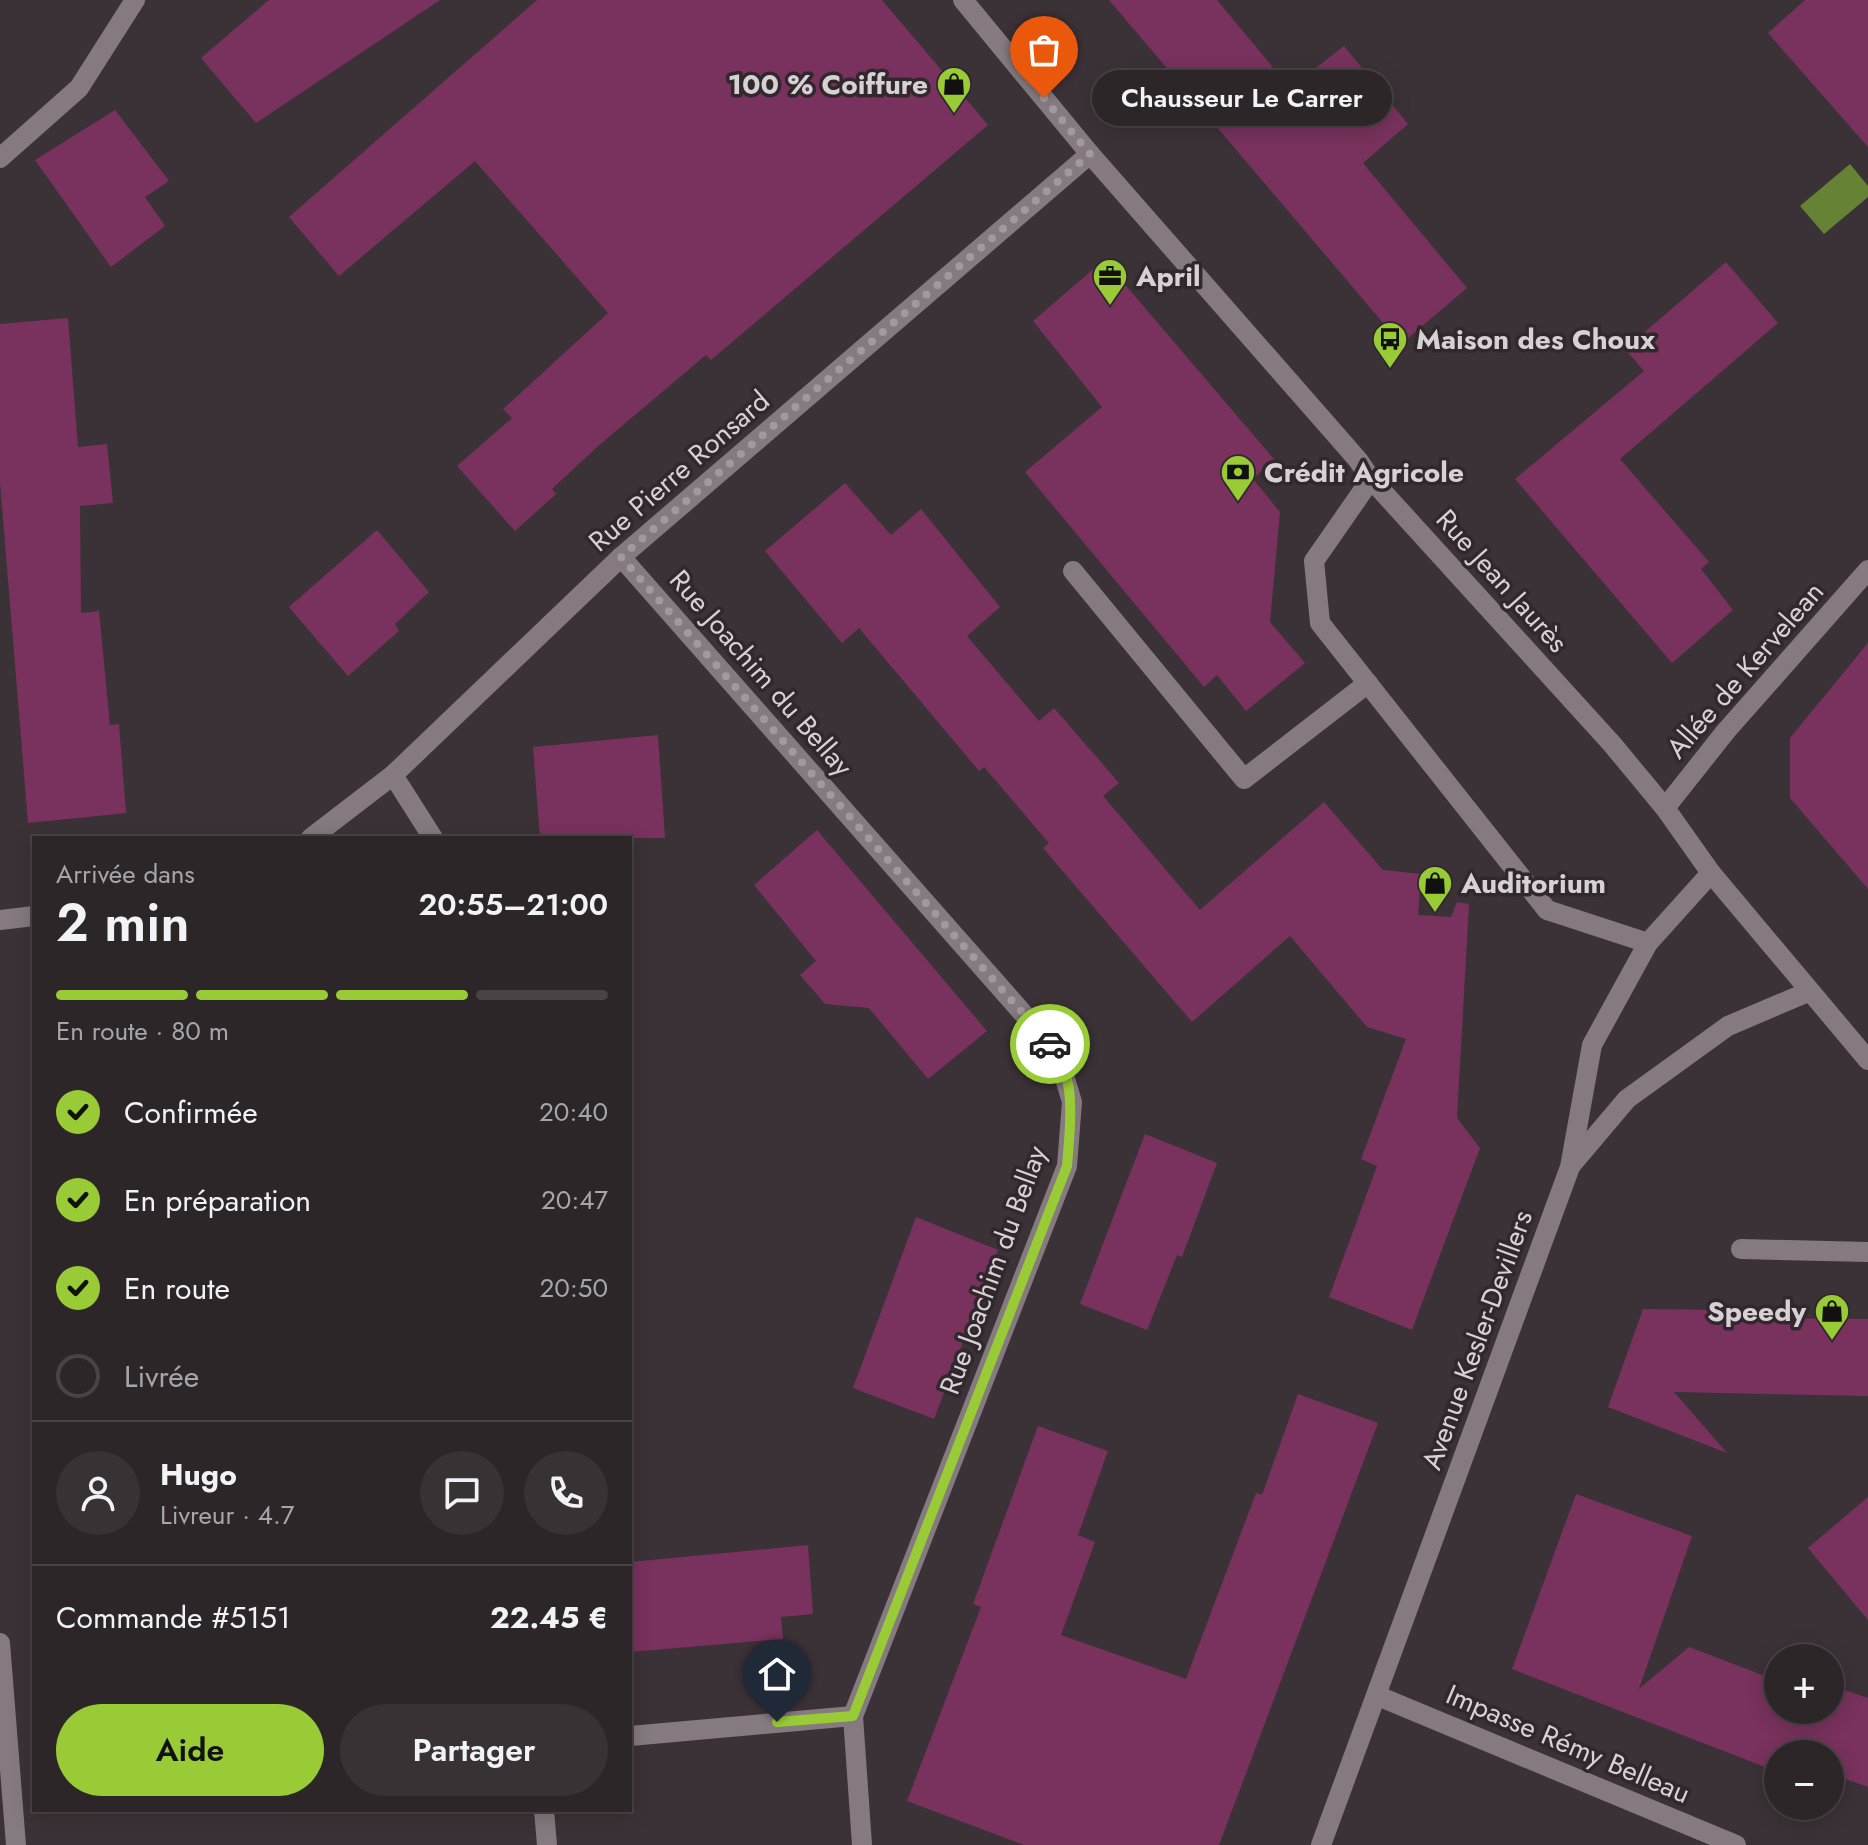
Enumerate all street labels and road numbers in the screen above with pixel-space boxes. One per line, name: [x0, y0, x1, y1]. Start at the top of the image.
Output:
street label: Rue Pierre Ronsard: [580, 381, 778, 561]
street label: Rue Jean Jaurès: [1426, 500, 1578, 662]
street label: Rue Joachim du Bellay: [660, 561, 863, 786]
street label: Allée de Kervelean: [1657, 573, 1833, 767]
street label: Rue Joachim du Bellay: [929, 1139, 1057, 1400]
street label: Avenue Kesler-Devillers: [1411, 1204, 1543, 1476]
street label: Impasse Rémy Belleau: [1440, 1674, 1696, 1814]

